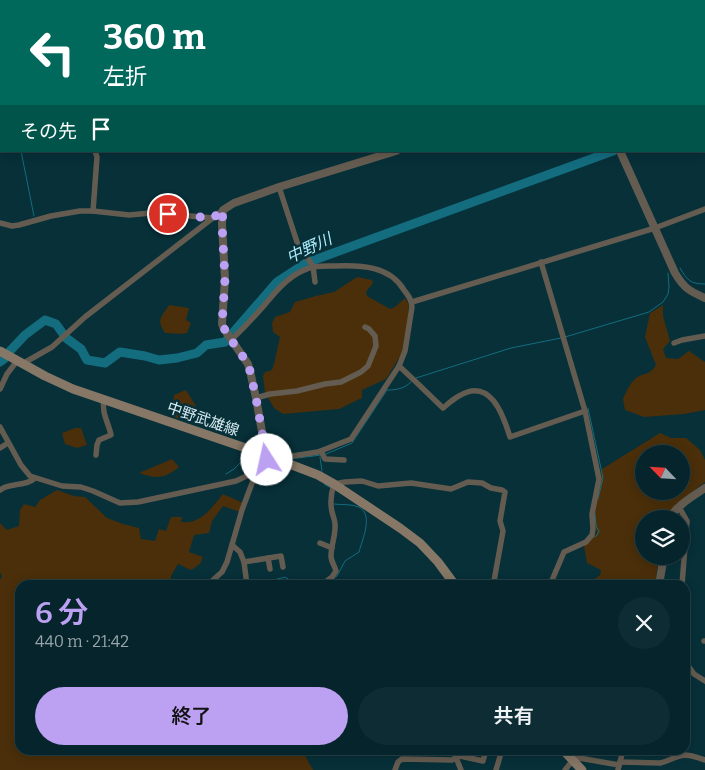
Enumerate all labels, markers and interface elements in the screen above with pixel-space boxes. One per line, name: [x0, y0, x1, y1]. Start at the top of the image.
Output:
text: 360 m: [103, 16, 206, 58]
icon: left: [20, 20, 85, 85]
text: 左折: [103, 63, 147, 90]
icon: arrive: [87, 115, 115, 143]
text: その先: [20, 120, 77, 143]
pin: [147, 193, 189, 235]
icon: arrive: [154, 200, 182, 228]
water label: 中野川: [283, 228, 337, 267]
street label: 中野武雄線: [165, 398, 241, 440]
position arrow: [240, 433, 292, 485]
north arrow: [635, 445, 690, 500]
map controls: [635, 445, 690, 565]
button: layers: [635, 510, 690, 565]
text: 6 分: [35, 595, 88, 631]
button: close: [618, 597, 670, 649]
text: 440 m · 21:42: [35, 632, 129, 651]
button: 終了: [35, 687, 348, 745]
button: 共有: [358, 687, 670, 745]

